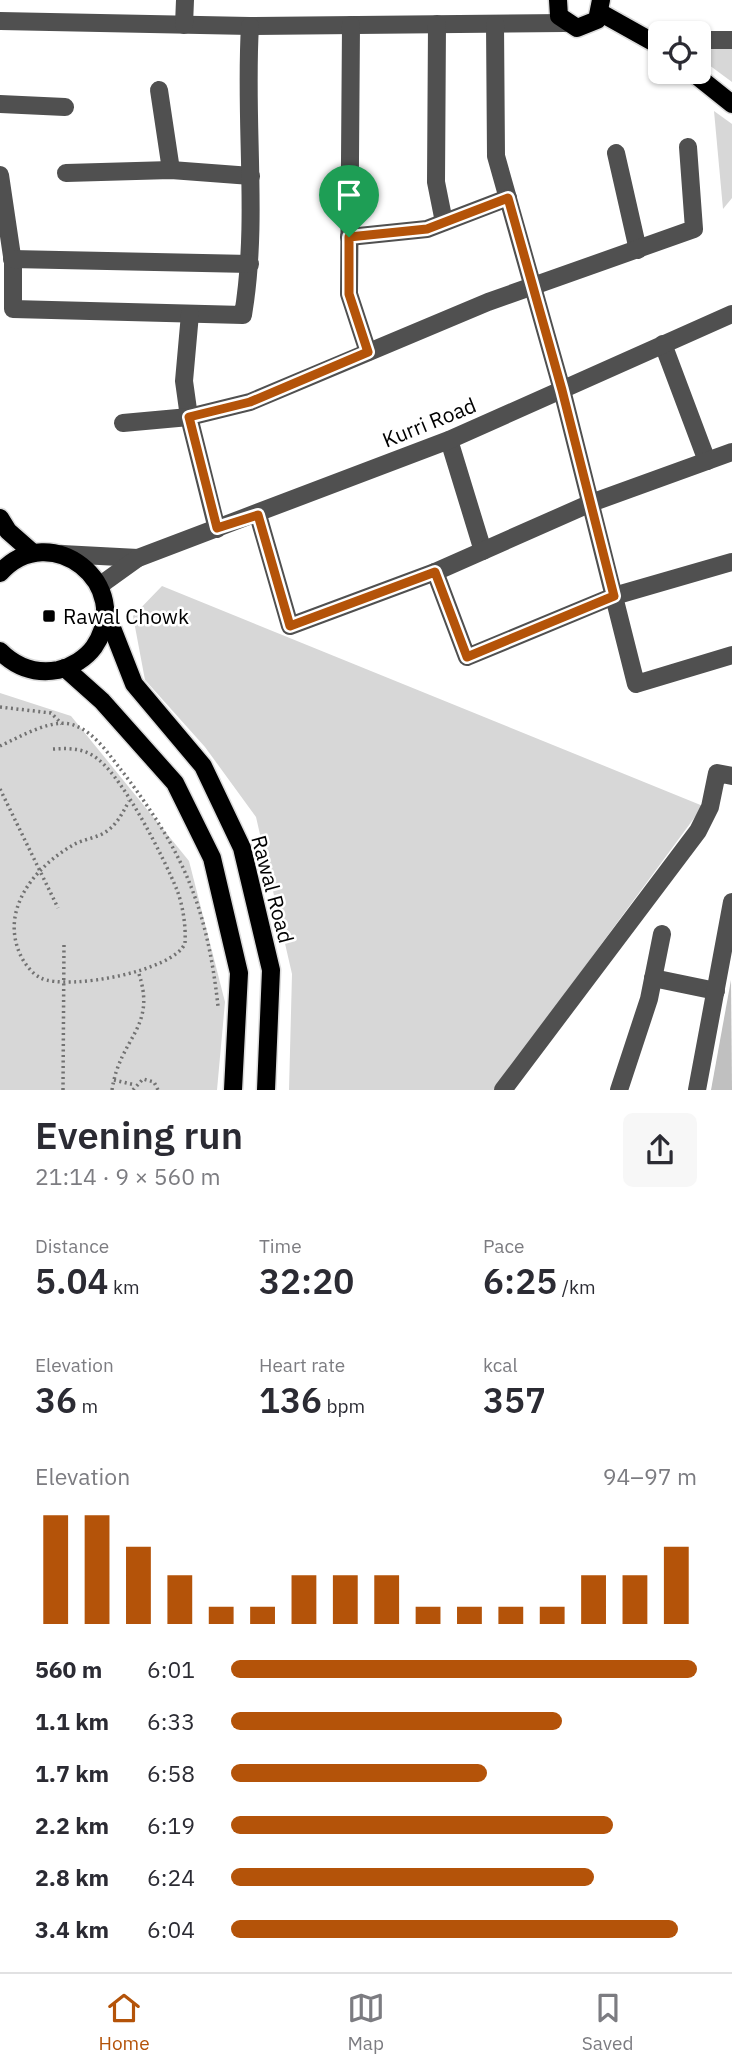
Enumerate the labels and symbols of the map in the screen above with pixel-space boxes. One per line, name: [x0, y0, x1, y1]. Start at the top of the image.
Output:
pin: [319, 165, 379, 237]
street label: Kurri Road: [378, 390, 480, 454]
place label: Rawal Chowk: [63, 602, 189, 630]
marker: Rawal Chowk: [41, 608, 57, 624]
street label: Rawal Road: [245, 832, 301, 946]

